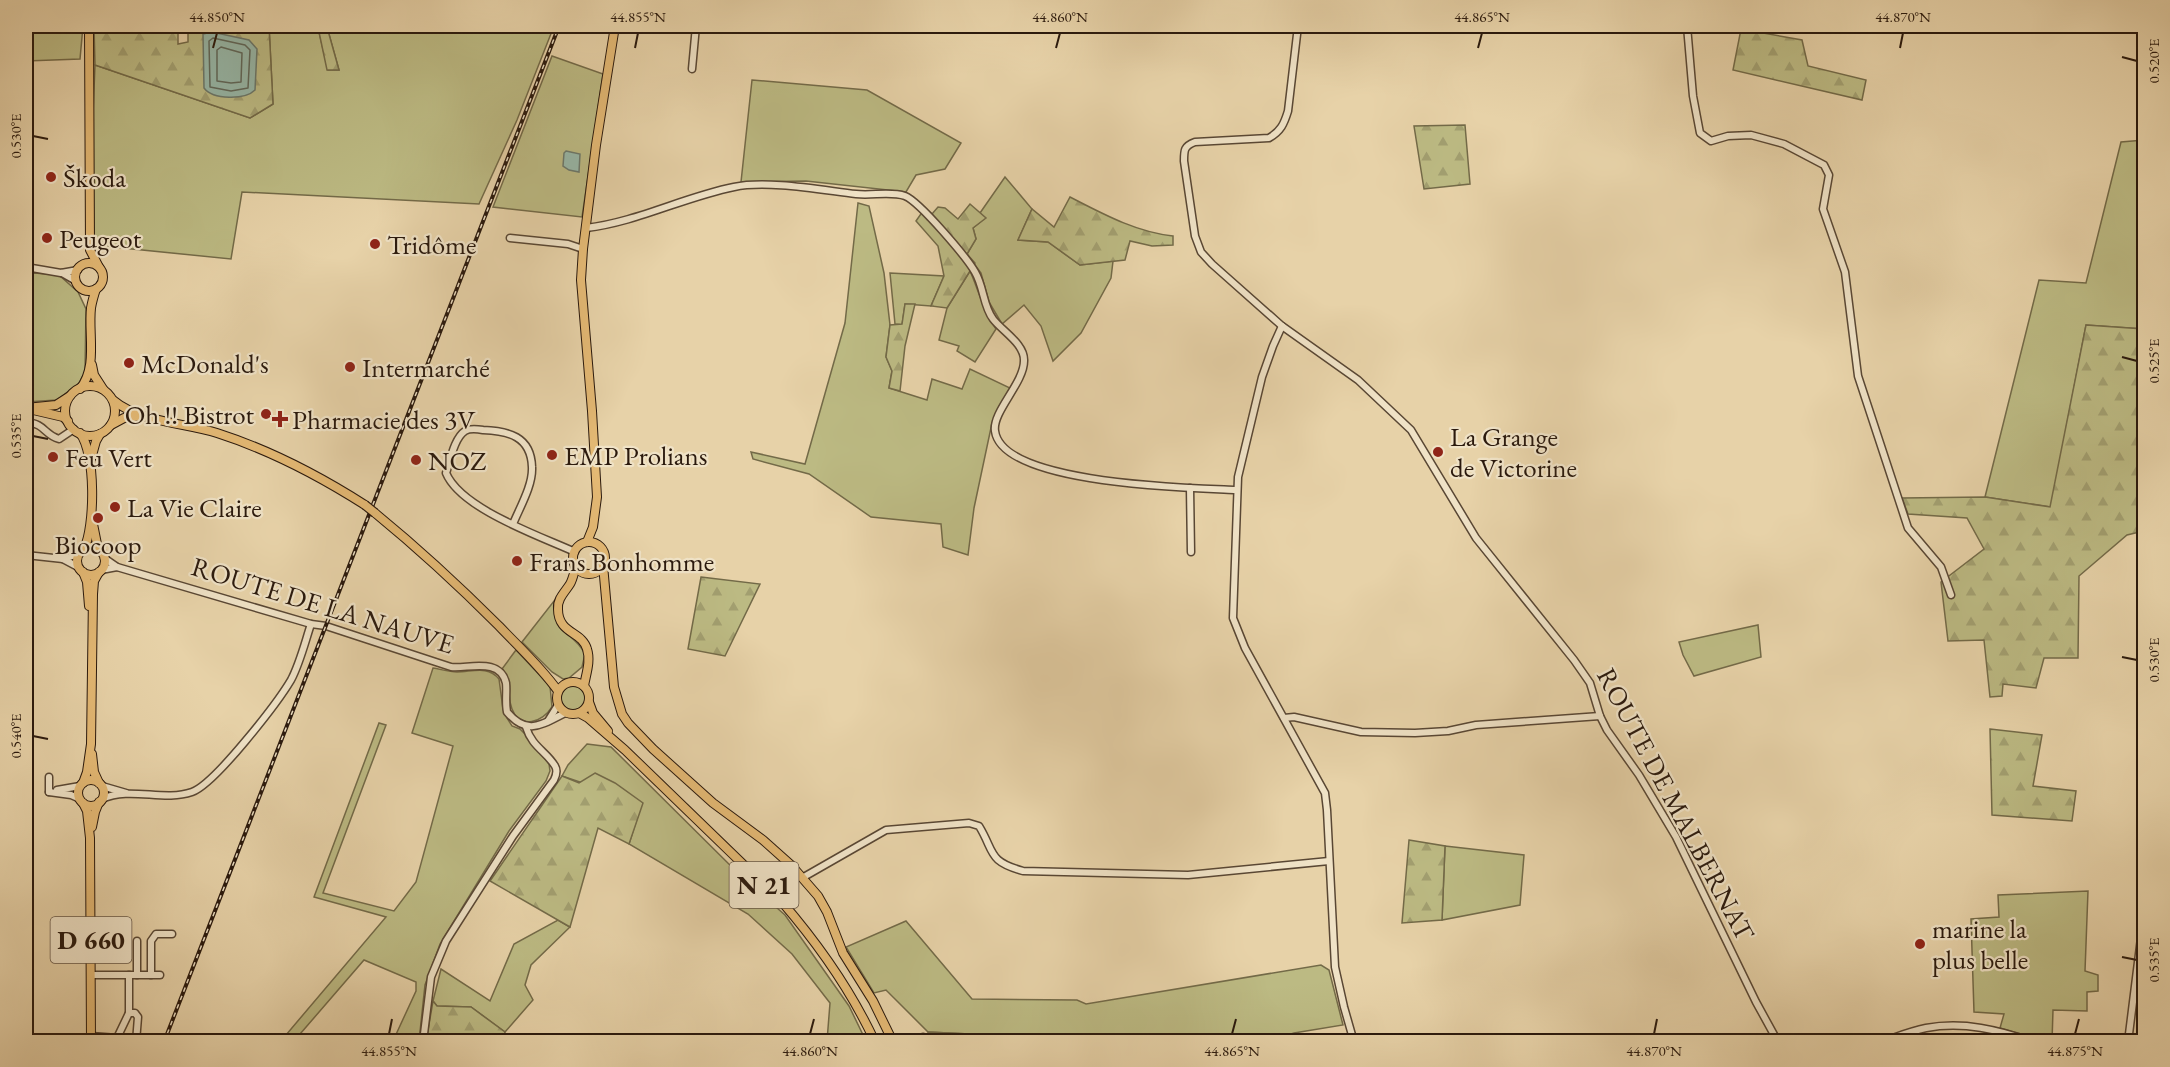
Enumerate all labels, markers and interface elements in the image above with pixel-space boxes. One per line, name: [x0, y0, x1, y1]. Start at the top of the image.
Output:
text: 44.850°N: [189, 7, 245, 26]
text: 44.855°N: [610, 7, 666, 26]
text: 44.860°N: [1032, 7, 1088, 26]
text: 44.865°N: [1454, 7, 1510, 26]
text: 44.870°N: [1875, 7, 1931, 26]
text: 0.520°E: [2144, 38, 2163, 84]
text: 0.530°E: [6, 113, 25, 159]
place label: Škoda: [63, 160, 126, 195]
marker: Škoda: [44, 170, 58, 184]
place label: Peugeot: [59, 221, 142, 256]
place label: Tridôme: [387, 227, 477, 262]
marker: Peugeot: [40, 231, 54, 245]
marker: Tridôme: [368, 237, 382, 251]
text: 0.525°E: [2144, 338, 2163, 384]
place label: McDonald's: [141, 346, 269, 381]
place label: Intermarché: [362, 350, 490, 385]
marker: McDonald's: [122, 356, 136, 370]
marker: Intermarché: [343, 360, 357, 374]
place label: Oh !! Bistrot: [125, 397, 255, 432]
place label: Pharmacie des 3V: [292, 402, 476, 437]
marker: Oh !! Bistrot: [259, 407, 273, 421]
marker: Pharmacie des 3V: [273, 412, 287, 426]
text: 0.535°E: [6, 413, 25, 459]
place label: La Grange de Victorine: [1450, 419, 1577, 485]
place label: EMP Prolians: [564, 438, 708, 473]
place label: Feu Vert: [65, 440, 152, 475]
place label: NOZ: [428, 443, 486, 478]
marker: La Grange de Victorine: [1431, 445, 1445, 459]
marker: EMP Prolians: [545, 448, 559, 462]
marker: Feu Vert: [46, 450, 60, 464]
marker: NOZ: [409, 453, 423, 467]
place label: La Vie Claire: [127, 490, 262, 525]
marker: La Vie Claire: [108, 500, 122, 514]
marker: Biocoop: [91, 511, 105, 525]
place label: Biocoop: [54, 527, 142, 562]
place label: Frans Bonhomme: [529, 544, 714, 579]
street label: ROUTE DE LA NAUVE: [187, 548, 459, 662]
marker: Frans Bonhomme: [510, 554, 524, 568]
text: 0.530°E: [2144, 637, 2163, 683]
street label: ROUTE DE MALBERNAT: [1589, 661, 1763, 947]
text: 0.540°E: [6, 713, 25, 759]
road number: N 21: [730, 862, 798, 908]
place label: marine la plus belle: [1932, 911, 2028, 977]
road number: D 660: [50, 917, 132, 963]
marker: marine la plus belle: [1913, 937, 1927, 951]
text: 0.535°E: [2144, 937, 2163, 983]
text: 44.855°N: [361, 1041, 417, 1060]
text: 44.860°N: [782, 1041, 838, 1060]
text: 44.865°N: [1204, 1041, 1260, 1060]
text: 44.870°N: [1626, 1041, 1682, 1060]
text: 44.875°N: [2047, 1041, 2103, 1060]

